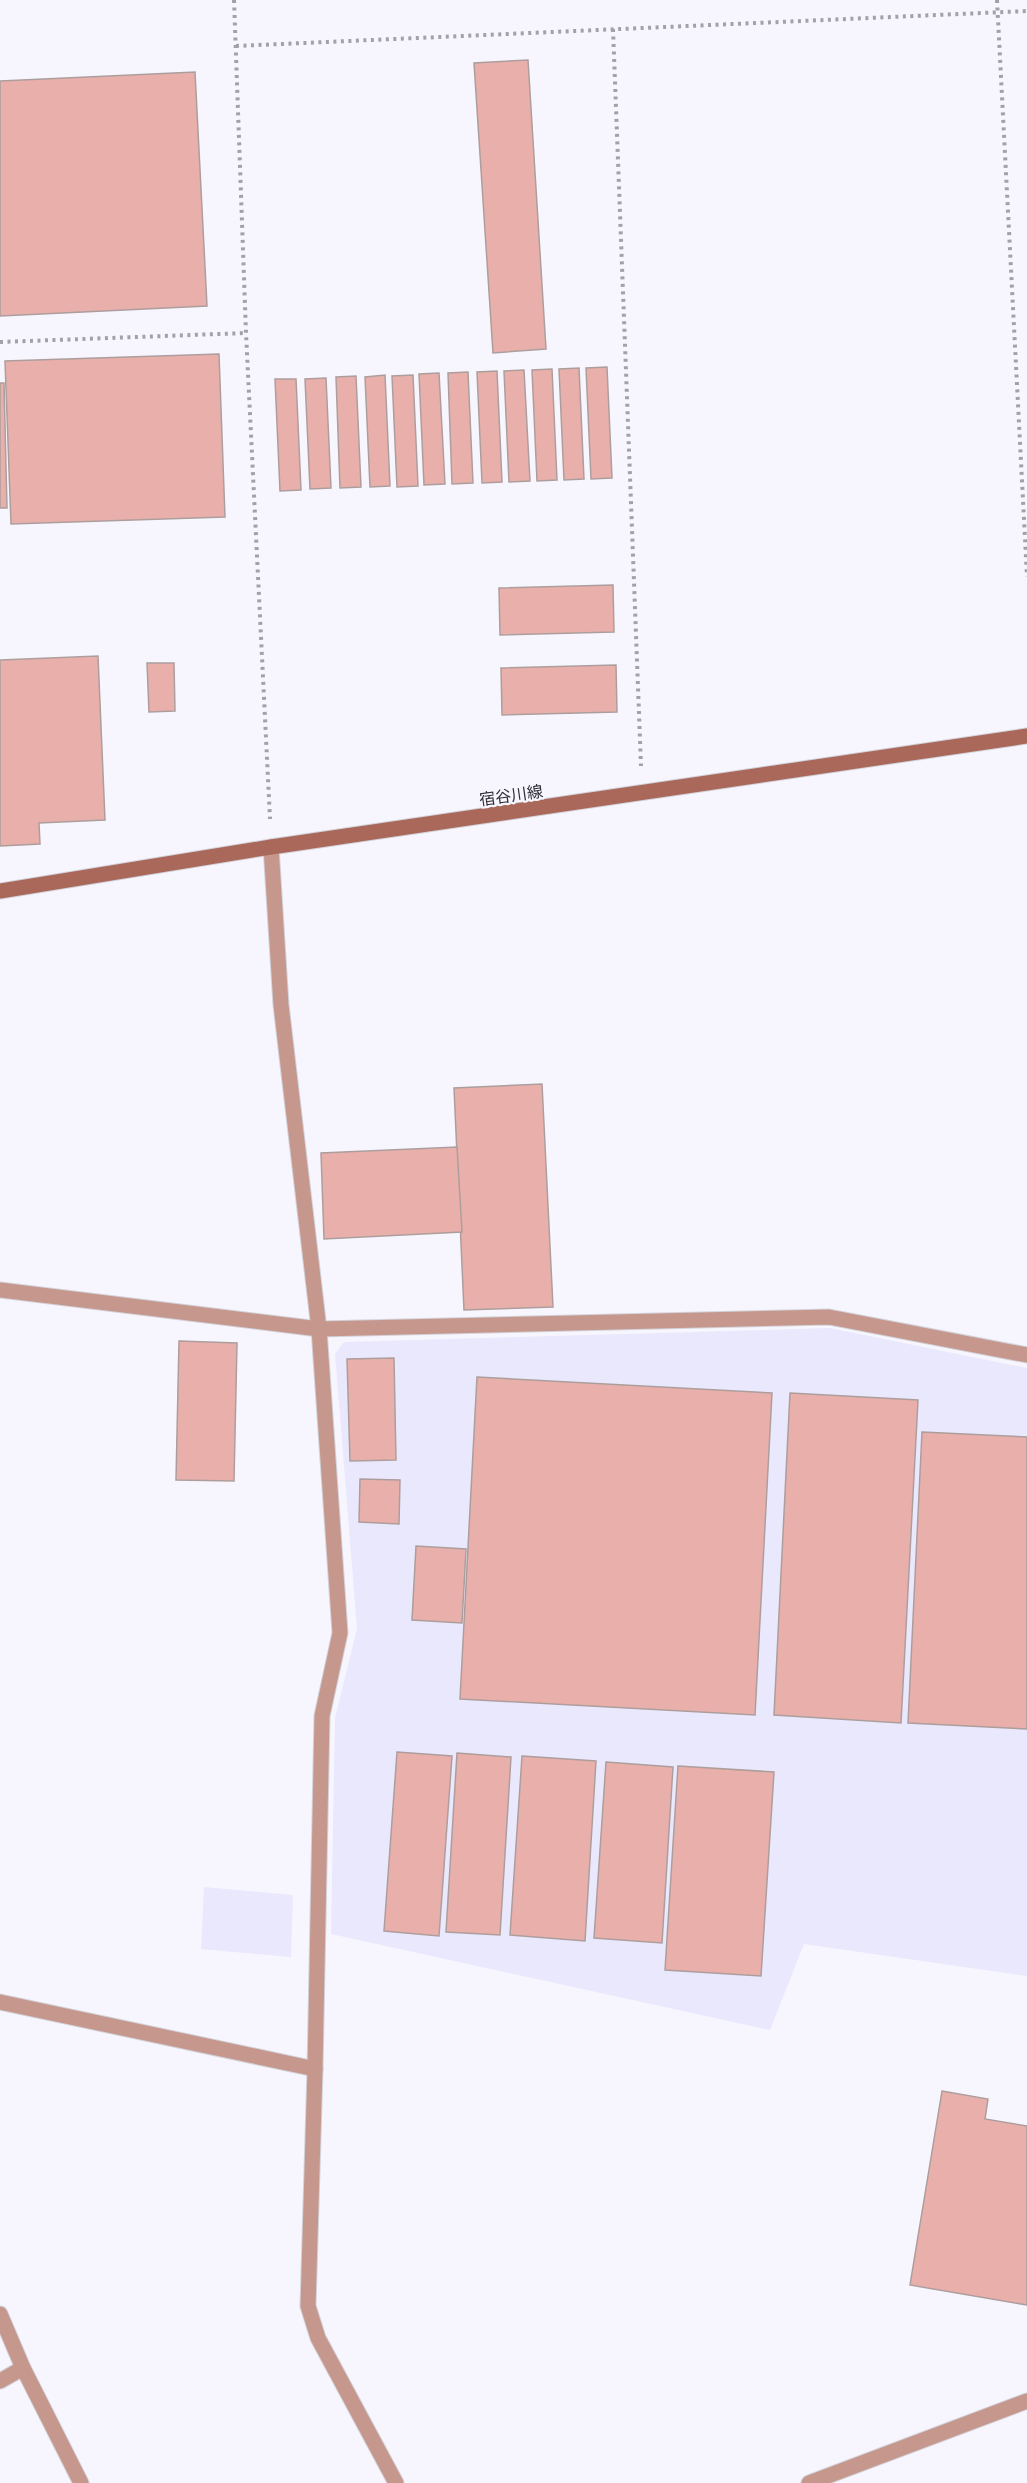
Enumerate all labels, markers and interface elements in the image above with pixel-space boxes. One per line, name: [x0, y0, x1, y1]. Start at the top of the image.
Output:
street label: 宿谷川線: [478, 781, 544, 809]

